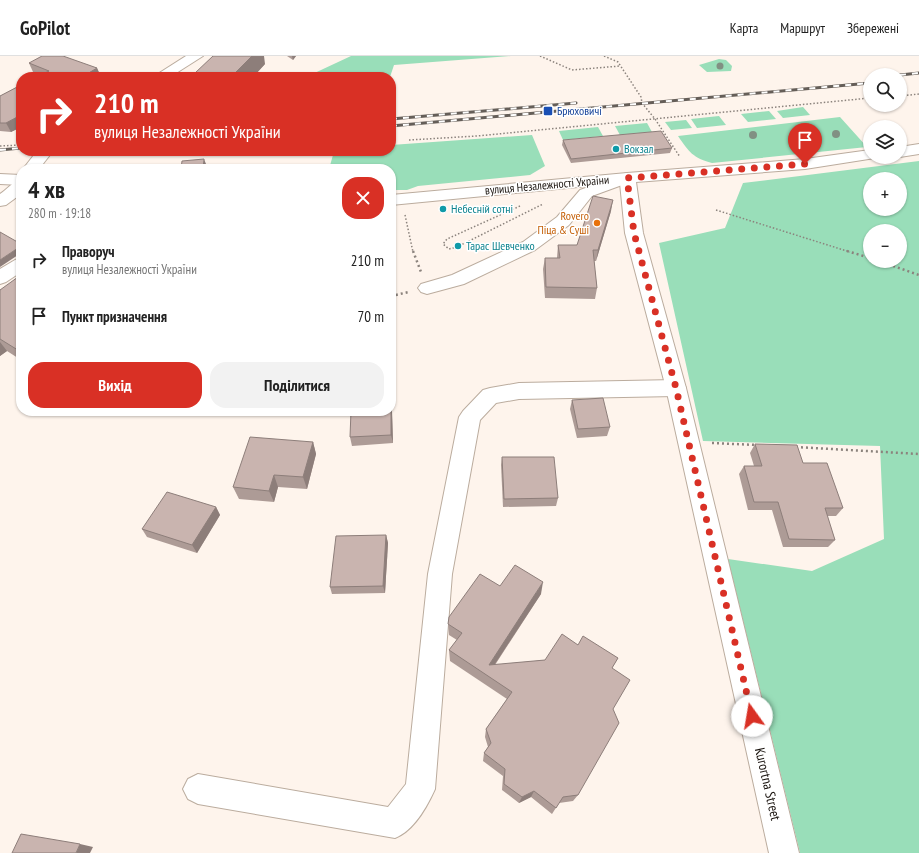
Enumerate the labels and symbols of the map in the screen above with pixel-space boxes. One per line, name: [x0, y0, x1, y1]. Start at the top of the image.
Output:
place label: Брюховичі: [557, 103, 602, 118]
marker: Брюховичі: [542, 105, 554, 117]
pin: [788, 123, 822, 164]
place label: Вокзал: [624, 141, 653, 156]
marker: Вокзал: [611, 144, 621, 154]
street label: вулиця Незалежності України: [484, 172, 610, 197]
place label: Небесній сотні: [451, 201, 513, 216]
marker: Небесній сотні: [438, 204, 448, 214]
place label: Rovero Піца & Суші: [537, 208, 589, 237]
marker: Rovero Піца & Суші: [592, 218, 602, 228]
place label: Тарас Шевченко: [466, 238, 535, 253]
marker: Тарас Шевченко: [453, 241, 463, 251]
position arrow: [731, 695, 773, 737]
street label: Kurortna Street: [751, 746, 785, 822]

